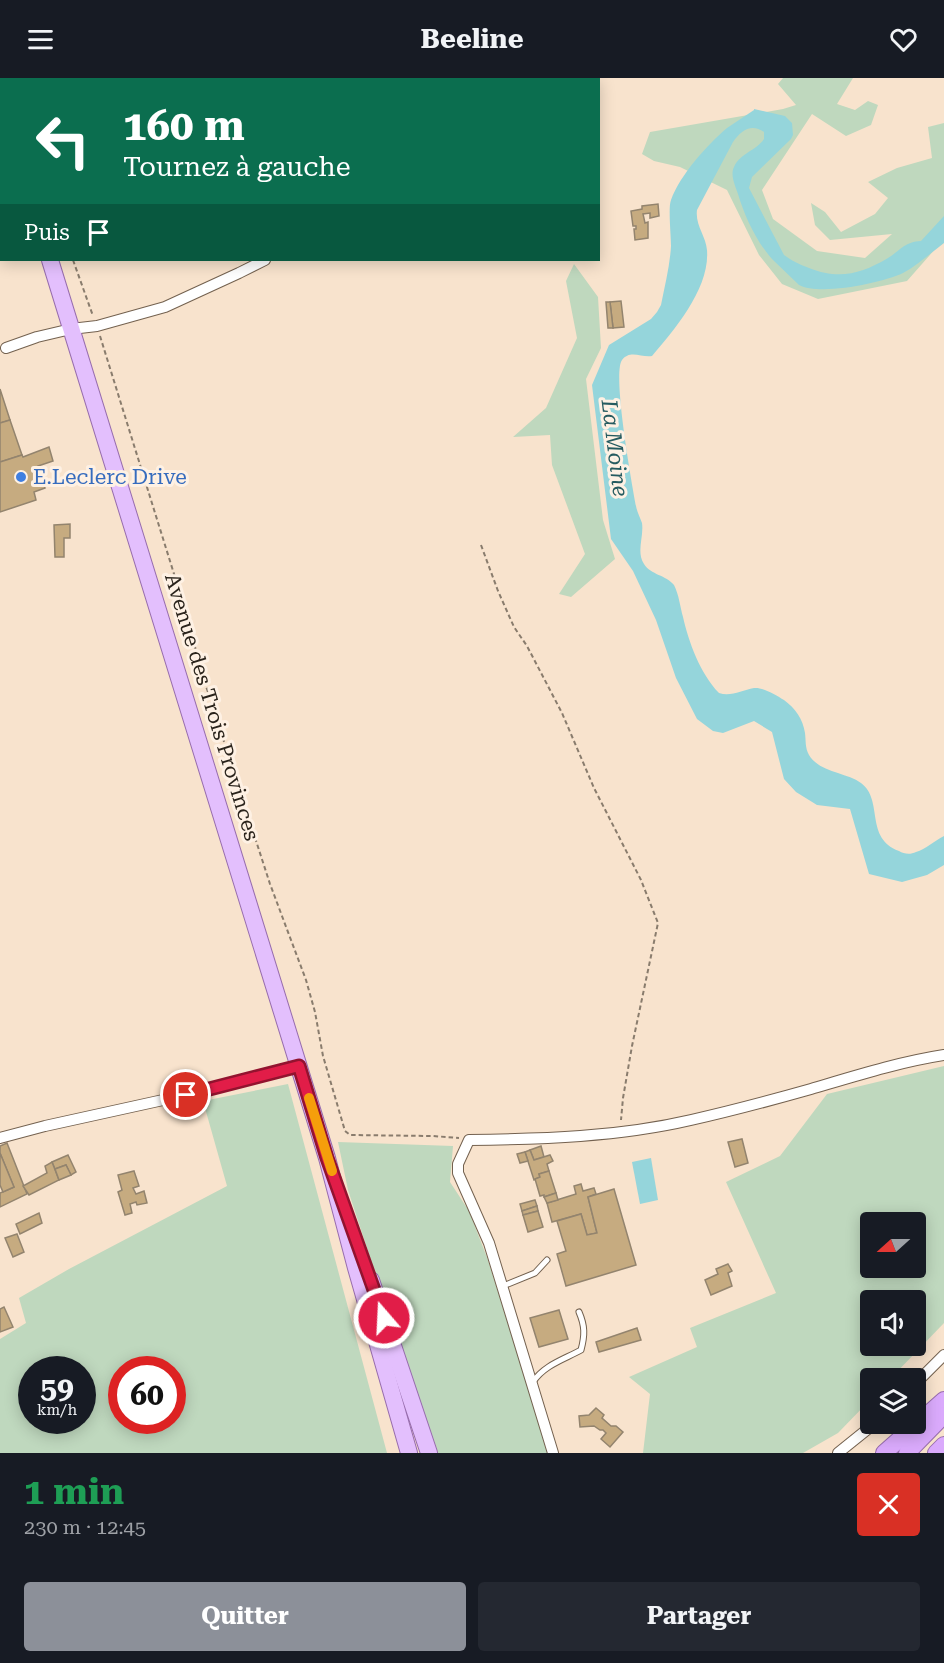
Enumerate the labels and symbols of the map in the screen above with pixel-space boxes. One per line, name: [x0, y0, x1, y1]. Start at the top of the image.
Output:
water label: La Moine: [597, 397, 633, 498]
place label: E.Leclerc Drive: [33, 465, 187, 489]
marker: E.Leclerc Drive: [14, 470, 28, 484]
street label: Avenue des Trois Provinces: [160, 570, 264, 844]
pin: [160, 1069, 211, 1120]
north arrow: [860, 1212, 926, 1278]
position arrow: [352, 1286, 416, 1350]
speed limit sign: 60: [108, 1356, 186, 1434]

